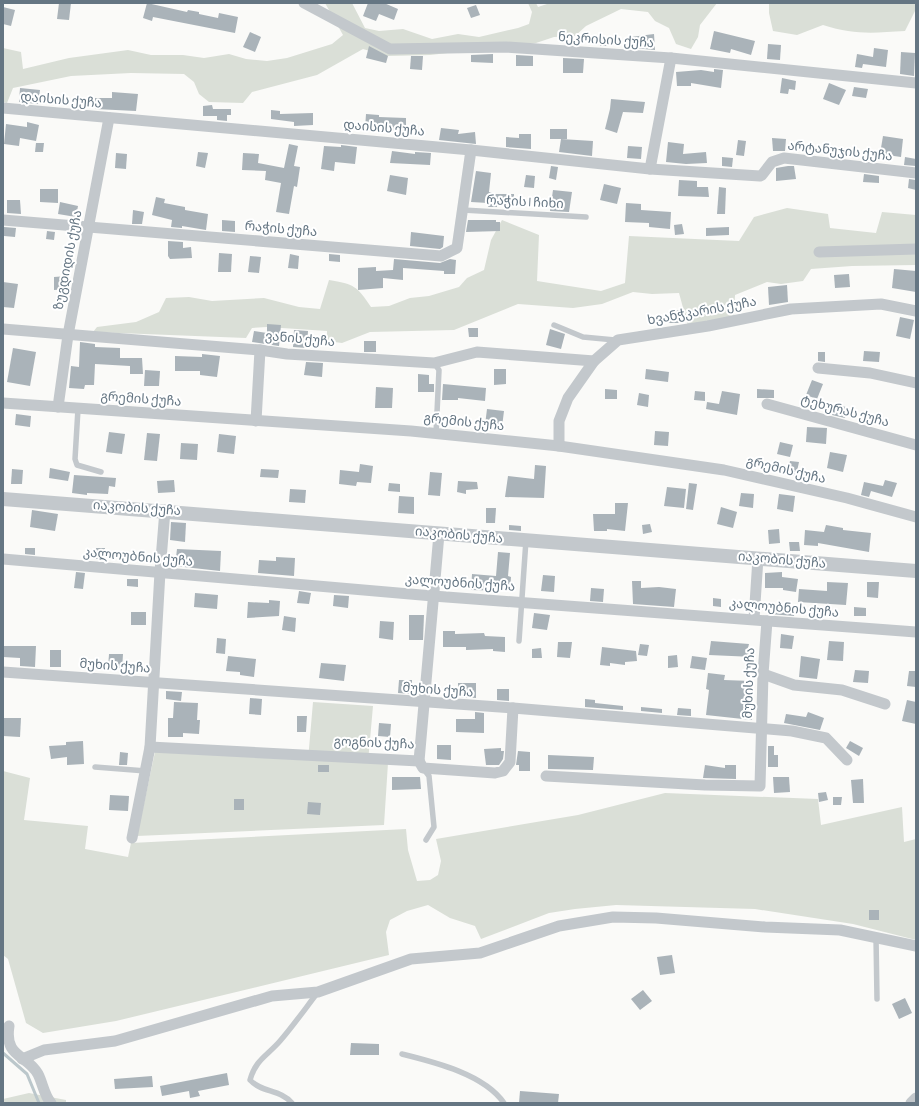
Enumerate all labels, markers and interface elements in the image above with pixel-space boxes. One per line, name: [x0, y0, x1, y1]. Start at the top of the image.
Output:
street label: ნეკრისის ქუჩა: [557, 29, 655, 51]
street label: დაისის ქუჩა: [20, 88, 102, 112]
street label: დაისის ქუჩა: [343, 116, 425, 140]
street label: არტანუჯის ქუჩა: [787, 138, 893, 164]
street label: რაჭის I ჩიხი: [486, 192, 564, 212]
street label: ზუგდიდის ქუჩა: [50, 209, 86, 311]
street label: რაჭის ქუჩა: [244, 218, 318, 240]
street label: ხვანჭკარის ქუჩა: [646, 294, 758, 328]
street label: ვანის ქუჩა: [264, 328, 336, 350]
street label: გრემის ქუჩა: [100, 388, 182, 410]
street label: ტეხურას ქუჩა: [799, 392, 891, 430]
street label: გრემის ქუჩა: [423, 410, 505, 434]
street label: გრემის ქუჩა: [745, 453, 827, 487]
street label: იაკობის ქუჩა: [93, 497, 181, 519]
street label: იაკობის ქუჩა: [414, 523, 504, 547]
street label: კალოუბნის ქუჩა: [82, 544, 194, 570]
street label: იაკობის ქუჩა: [737, 548, 827, 572]
street label: კალოუბნის ქუჩა: [404, 571, 516, 595]
street label: კალოუბნის ქუჩა: [728, 595, 840, 621]
street label: მუხის ქუჩა: [740, 647, 758, 719]
street label: მუხის ქუჩა: [79, 656, 151, 676]
street label: მუხის ქუჩა: [402, 680, 474, 700]
street label: გოგნის ქუჩა: [333, 734, 415, 752]

